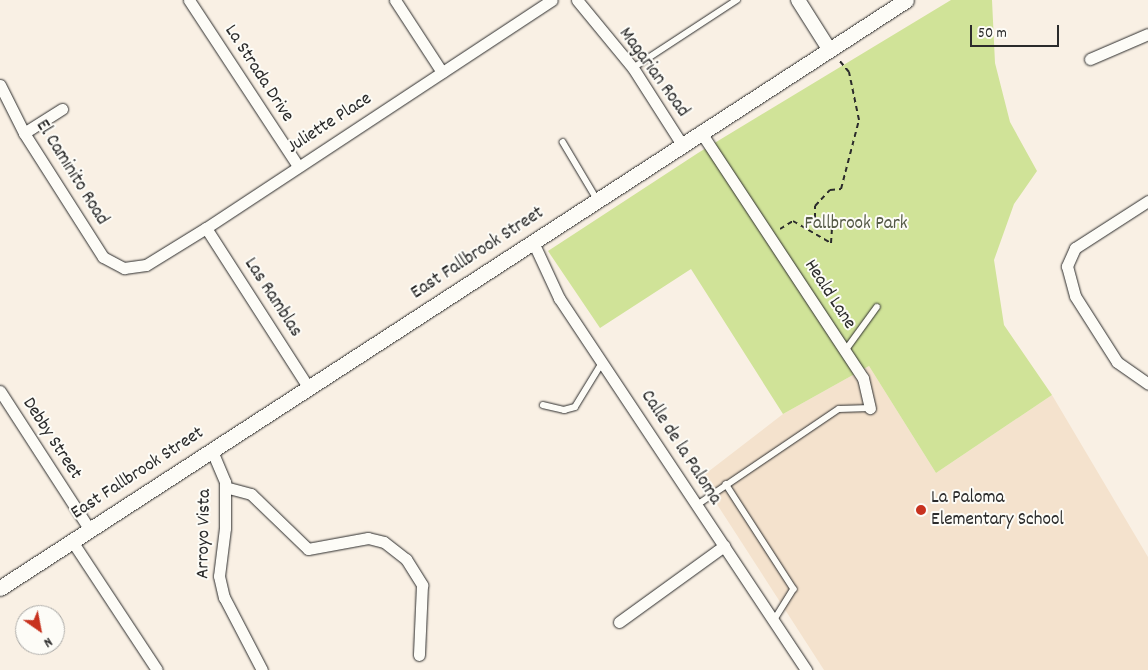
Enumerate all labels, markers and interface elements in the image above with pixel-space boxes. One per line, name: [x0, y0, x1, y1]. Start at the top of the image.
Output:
scale bar: [973, 15, 1062, 47]
street label: La Strada Drive: [218, 21, 298, 127]
text: 50 m: [978, 23, 1007, 45]
street label: Magarian Road: [613, 24, 693, 122]
street label: Juliette Place: [283, 88, 377, 160]
street label: El Caminito Road: [30, 116, 112, 230]
street label: East Fallbrook Street: [407, 203, 549, 305]
park label: Fallbrook Park: [804, 214, 908, 236]
street label: Las Ramblas: [238, 254, 306, 342]
street label: Heald Lane: [798, 256, 860, 334]
street label: Calle de la Paloma: [635, 386, 725, 510]
street label: Debby Street: [16, 394, 86, 484]
street label: East Fallbrook Street: [67, 423, 209, 525]
place label: La Paloma Elementary School: [931, 488, 1064, 532]
street label: Arroyo Vista: [193, 489, 217, 579]
marker: La Paloma Elementary School: [915, 504, 927, 516]
north arrow: [15, 605, 65, 655]
text: N: [39, 631, 56, 652]

